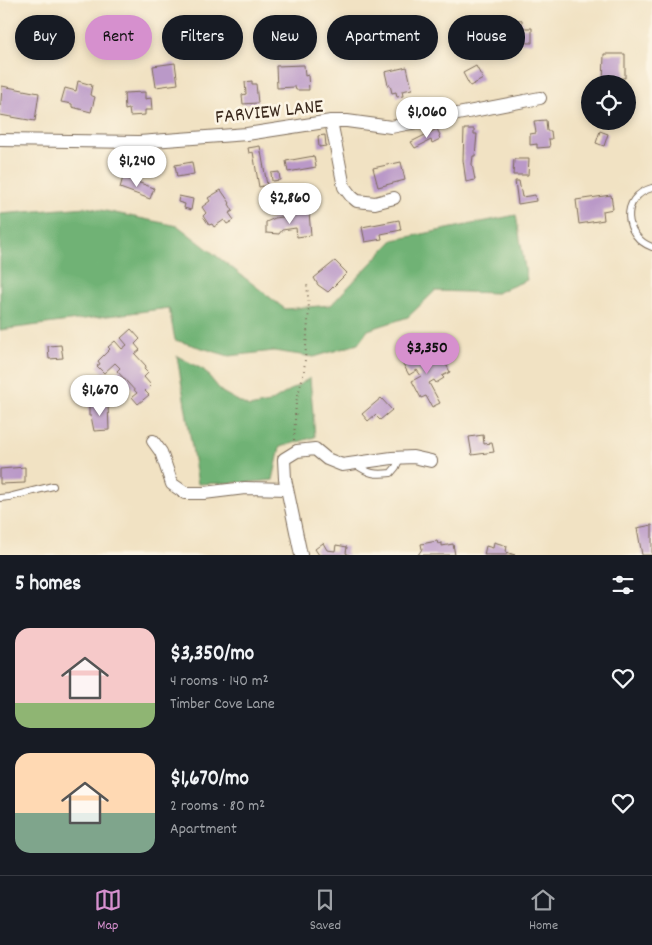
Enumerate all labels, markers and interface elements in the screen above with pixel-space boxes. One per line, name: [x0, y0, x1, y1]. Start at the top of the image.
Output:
chip: Buy: [15, 15, 75, 60]
chip: Rent: [85, 15, 152, 60]
chip: Filters: [162, 15, 243, 60]
chip: New: [253, 15, 317, 60]
chip: Apartment: [327, 15, 438, 60]
chip: House: [448, 15, 525, 60]
map controls: [581, 75, 636, 130]
button: locate: [581, 75, 636, 130]
street label: FARVIEW LANE: [214, 93, 325, 133]
pin: $1,060: [386, 96, 468, 139]
text: $1,060: [407, 101, 447, 124]
pin: $1,240: [96, 146, 178, 188]
text: $1,240: [118, 150, 156, 173]
pin: $2,860: [249, 182, 331, 225]
text: $2,860: [269, 187, 311, 210]
pin: $3,350: [386, 332, 468, 375]
text: $3,350: [406, 337, 448, 360]
pin: $1,670: [59, 374, 141, 417]
text: $1,670: [81, 379, 119, 402]
text: 5 homes: [15, 570, 81, 600]
icon: filters: [609, 571, 637, 599]
text: $3,350/mo: [170, 640, 254, 670]
icon: home: [55, 648, 115, 708]
icon: heart: [609, 664, 637, 692]
text: 4 rooms · 140 m²: [170, 670, 269, 693]
text: Timber Cove Lane: [170, 693, 275, 716]
text: $1,670/mo: [170, 765, 249, 795]
icon: home: [55, 773, 115, 833]
icon: heart: [609, 789, 637, 817]
text: 2 rooms · 80 m²: [170, 795, 265, 818]
text: Apartment: [170, 818, 237, 841]
tab: Map: [94, 886, 122, 936]
tab: Saved: [310, 886, 341, 936]
tab: Home: [529, 886, 558, 936]

